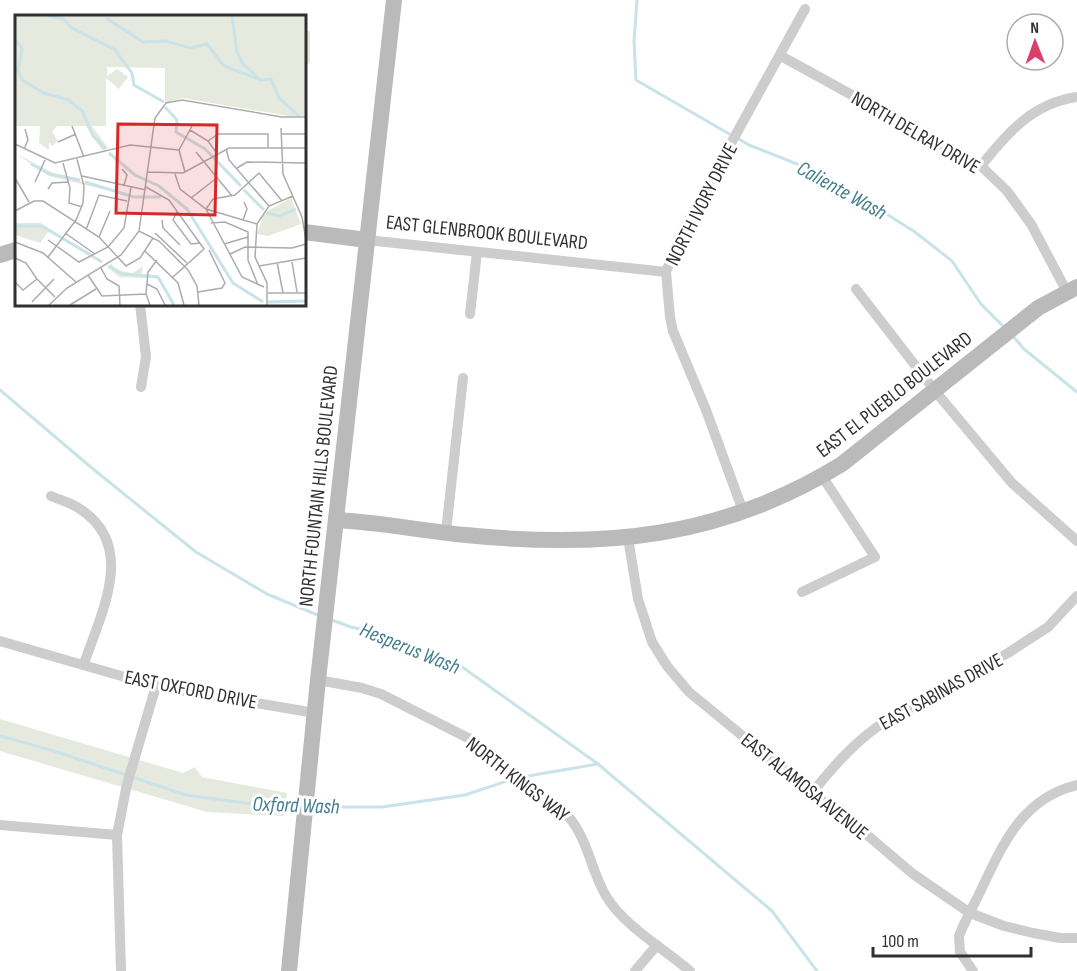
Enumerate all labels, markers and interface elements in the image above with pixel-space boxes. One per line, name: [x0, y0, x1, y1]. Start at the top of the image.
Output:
north arrow: [1005, 12, 1065, 72]
inset map: [15, 15, 306, 306]
text: N: [1030, 19, 1039, 38]
street label: NORTH DELRAY DRIVE: [847, 86, 984, 179]
street label: NORTH IVORY DRIVE: [661, 139, 743, 270]
water label: Caliente Wash: [792, 156, 891, 225]
street label: EAST GLENBROOK BOULEVARD: [385, 210, 589, 256]
street label: EAST EL PUEBLO BOULEVARD: [812, 326, 977, 463]
street label: NORTH FOUNTAIN HILLS BOULEVARD: [294, 364, 344, 608]
water label: Hesperus Wash: [356, 617, 464, 680]
street label: EAST SABINAS DRIVE: [876, 648, 1007, 736]
street label: EAST OXFORD DRIVE: [123, 665, 259, 715]
street label: EAST ALAMOSA AVENUE: [736, 728, 873, 845]
street label: NORTH KINGS WAY: [461, 732, 574, 828]
water label: Oxford Wash: [252, 791, 340, 820]
scale bar: [873, 920, 1030, 958]
text: 100 m: [882, 931, 919, 952]

